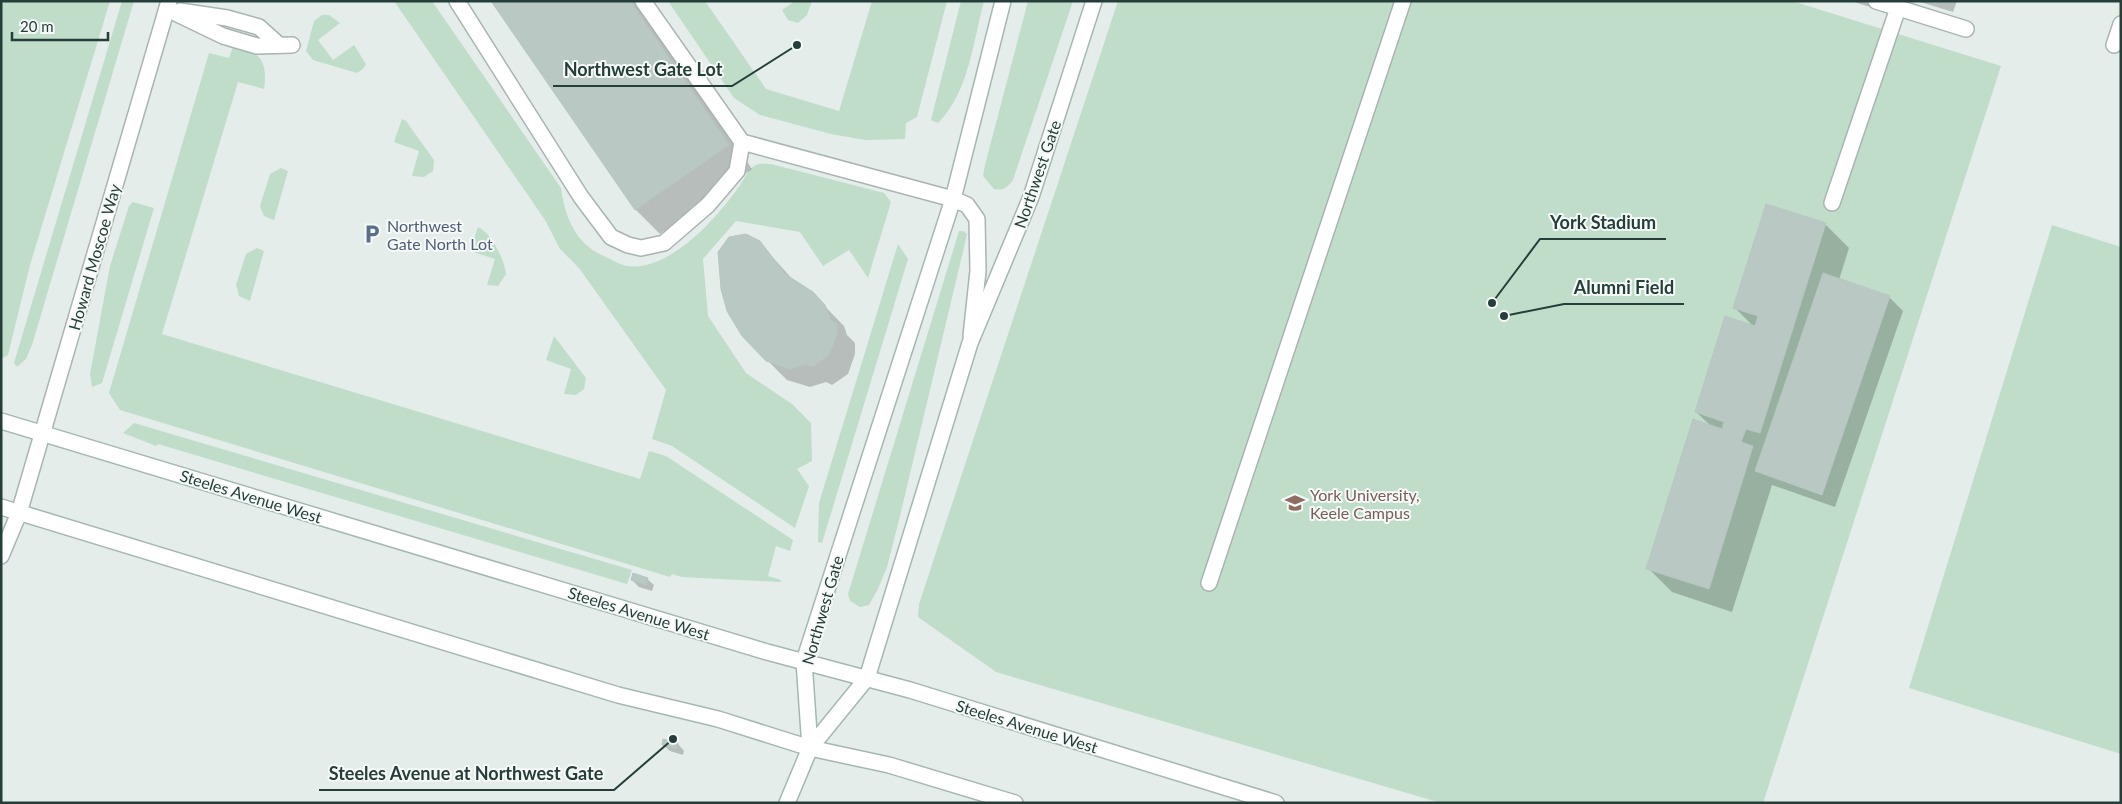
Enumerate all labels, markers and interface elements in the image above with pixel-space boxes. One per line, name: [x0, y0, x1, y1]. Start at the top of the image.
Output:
scale bar: [12, 10, 109, 42]
text: 20 m: [20, 17, 54, 35]
callout: Northwest Gate Lot: [553, 53, 732, 86]
text: Northwest Gate Lot: [564, 58, 723, 80]
street label: Northwest Gate: [1010, 118, 1064, 230]
street label: Howard Moscoe Way: [64, 181, 124, 332]
callout: York Stadium: [1540, 206, 1666, 239]
text: York Stadium: [1549, 211, 1656, 233]
place label: Northwest Gate North Lot: [387, 216, 493, 253]
parking icon: Northwest Gate North Lot: [361, 223, 383, 245]
callout: Alumni Field: [1564, 271, 1684, 304]
text: Alumni Field: [1573, 276, 1674, 298]
street label: Steeles Avenue West: [178, 465, 324, 527]
place label: York University, Keele Campus: [1310, 485, 1420, 522]
school or university icon: York University, Keele Campus: [1284, 492, 1306, 514]
street label: Northwest Gate: [797, 553, 847, 667]
street label: Steeles Avenue West: [566, 582, 712, 644]
street label: Steeles Avenue West: [954, 695, 1100, 757]
callout: Steeles Avenue at Northwest Gate: [319, 757, 614, 790]
text: Steeles Avenue at Northwest Gate: [329, 762, 604, 784]

